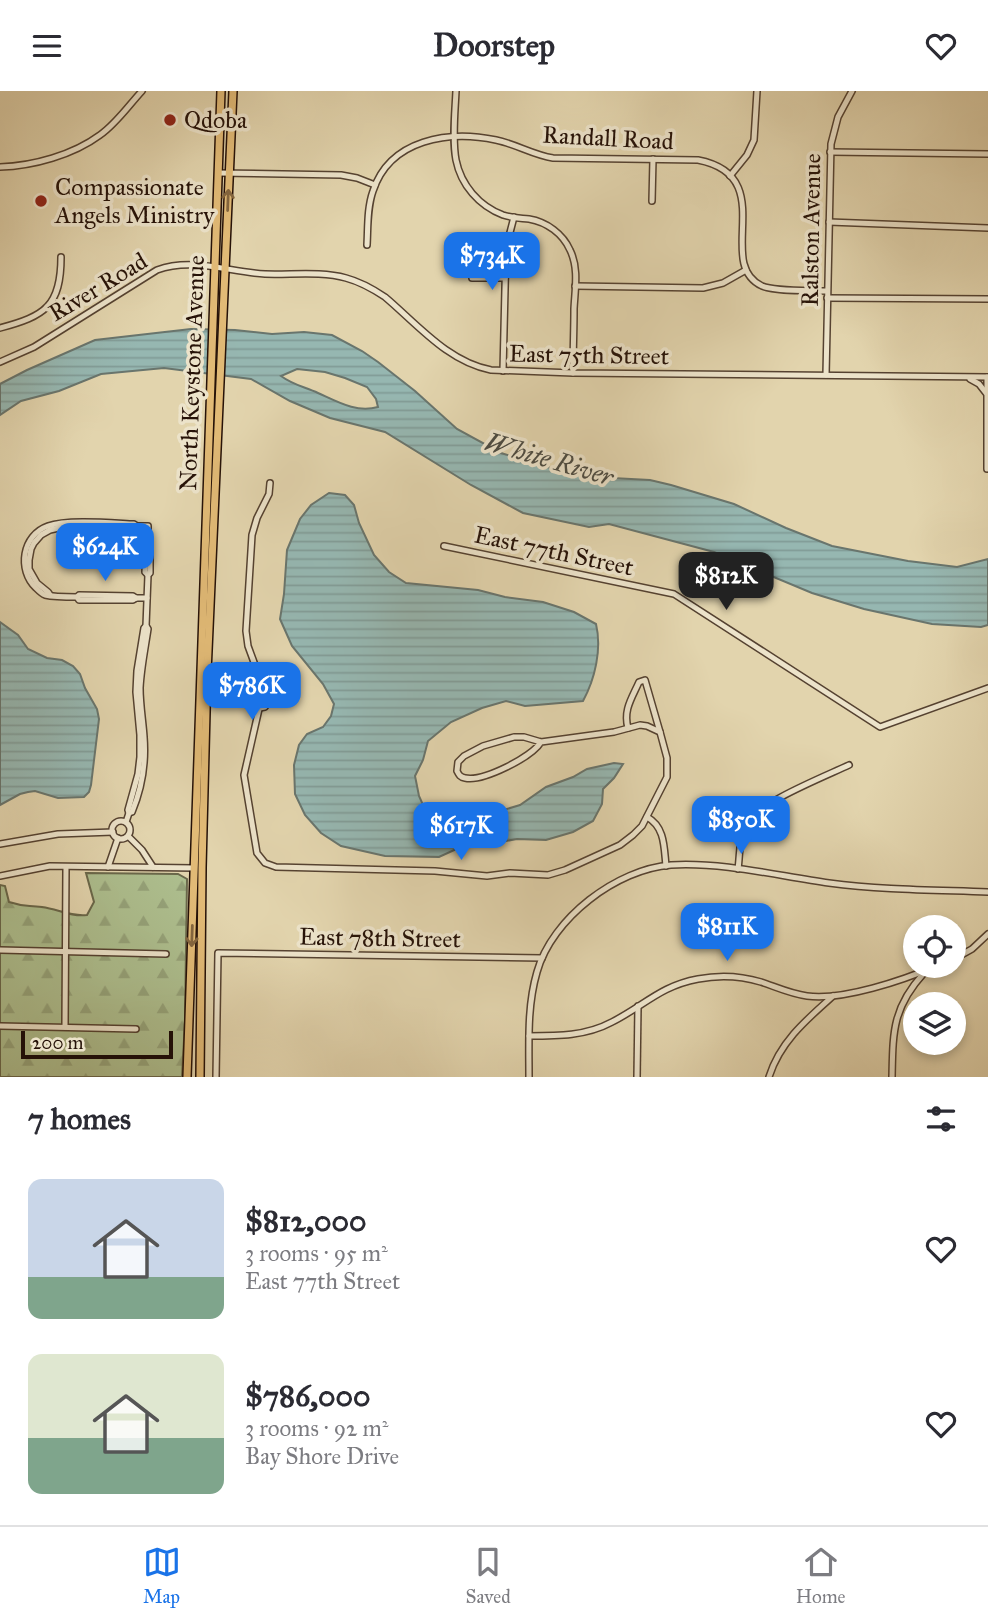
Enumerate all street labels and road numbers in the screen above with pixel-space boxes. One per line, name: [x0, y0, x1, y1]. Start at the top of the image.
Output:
street label: Randall Road: [542, 120, 674, 156]
street label: Ralston Avenue: [795, 153, 827, 307]
street label: River Road: [43, 246, 153, 328]
street label: North Keystone Avenue: [173, 255, 211, 491]
street label: East 75th Street: [509, 339, 670, 371]
street label: East 77th Street: [472, 519, 637, 583]
street label: East 78th Street: [299, 922, 462, 954]

